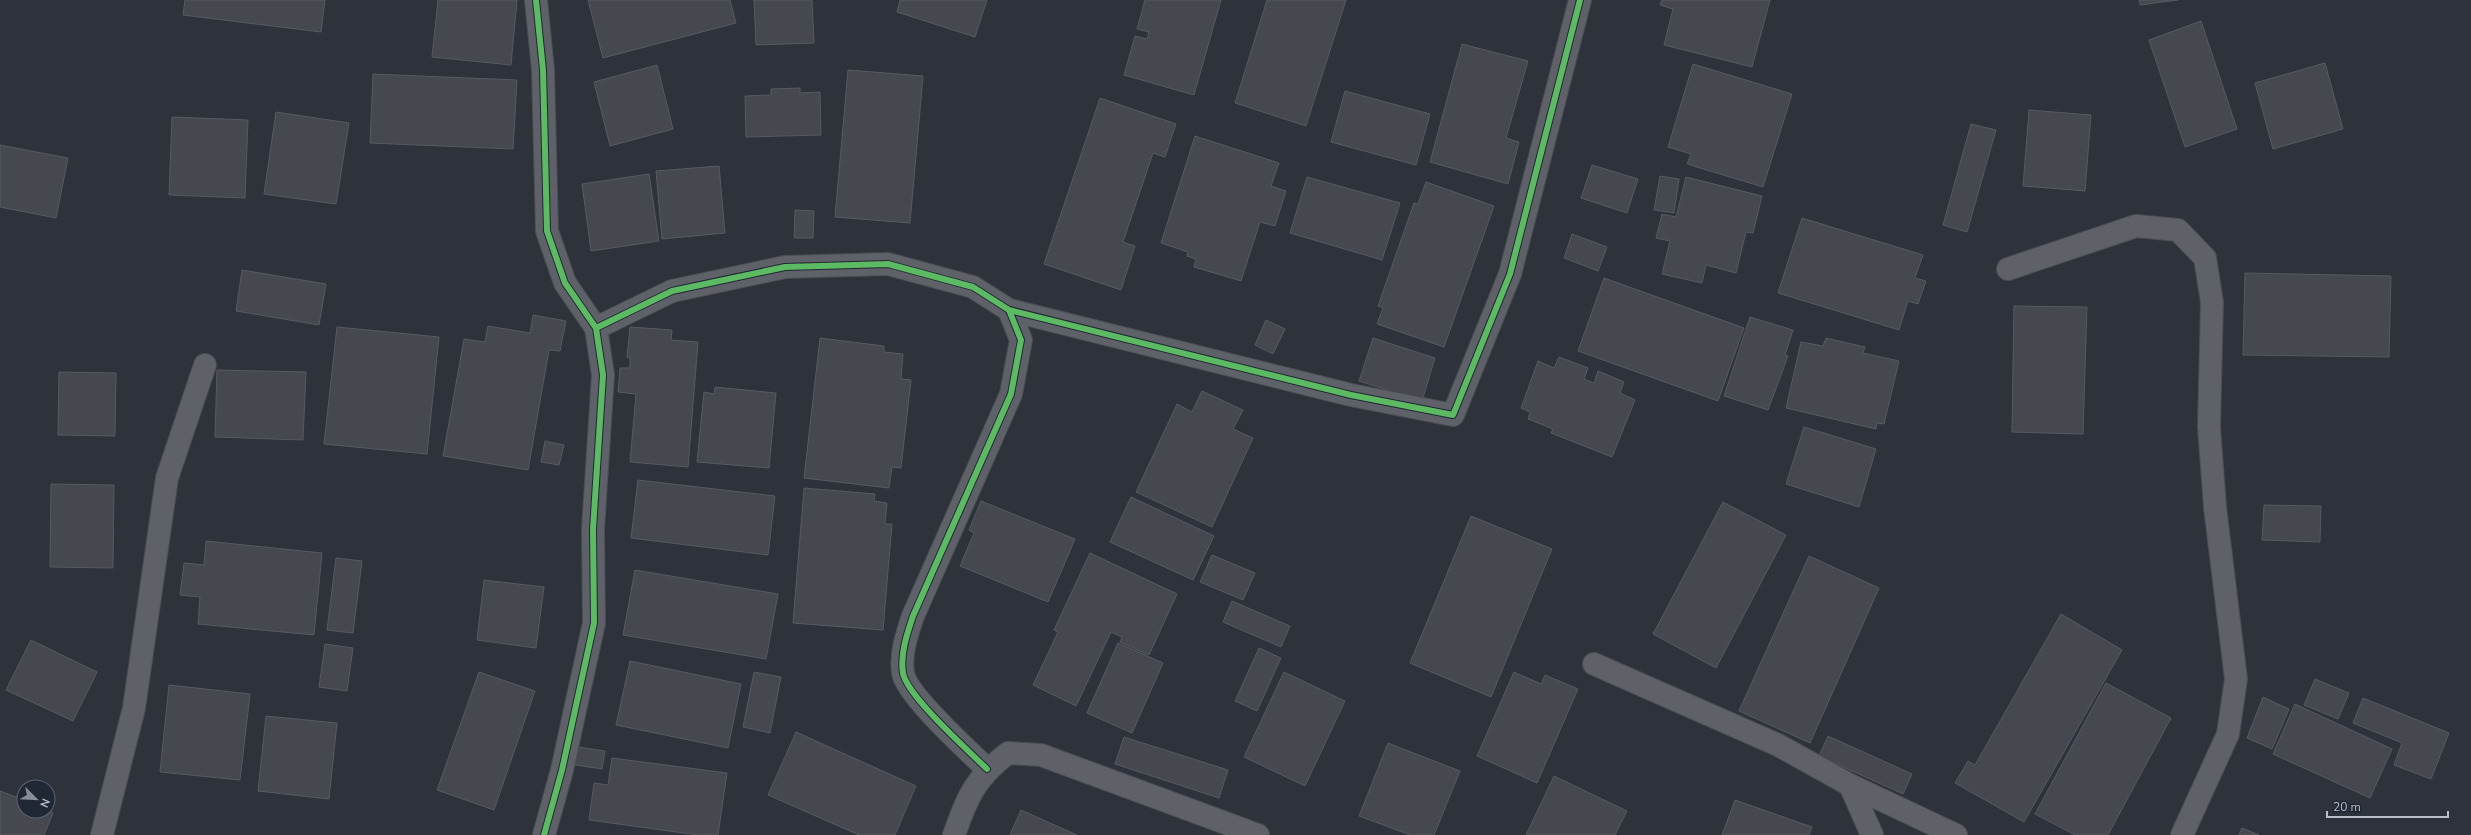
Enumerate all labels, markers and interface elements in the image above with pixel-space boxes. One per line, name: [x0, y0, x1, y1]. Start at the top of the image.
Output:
north arrow: [16, 779, 56, 819]
scale bar: [2327, 793, 2448, 819]
text: N: [36, 796, 53, 810]
text: 20 m: [2333, 799, 2361, 815]

